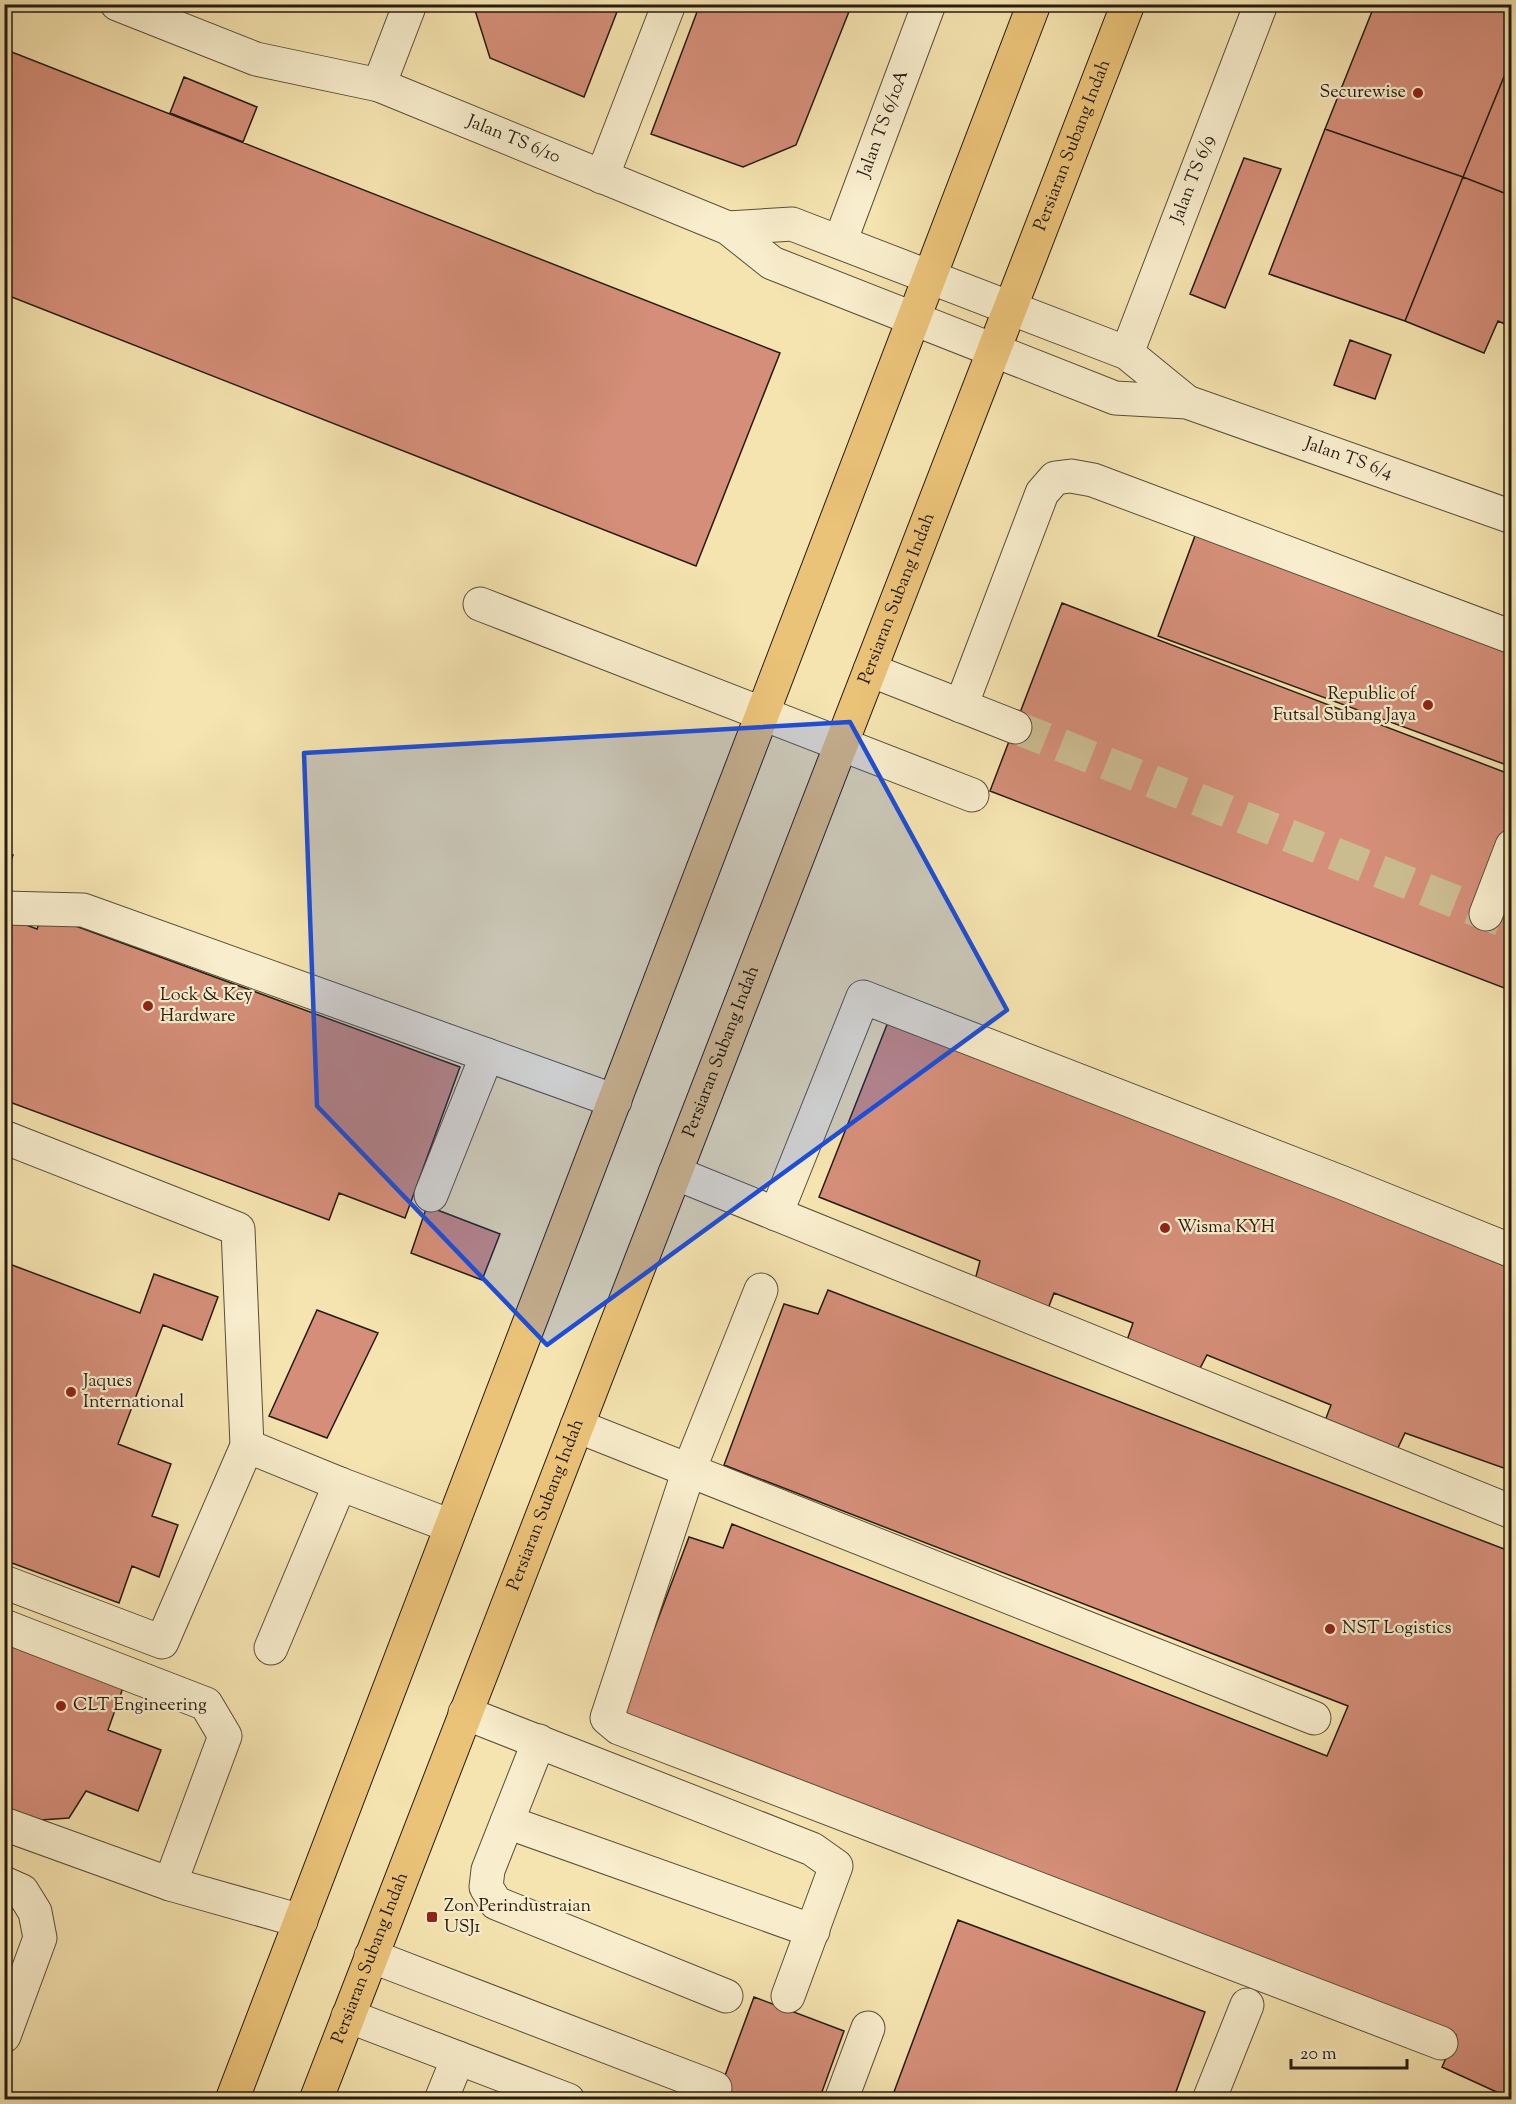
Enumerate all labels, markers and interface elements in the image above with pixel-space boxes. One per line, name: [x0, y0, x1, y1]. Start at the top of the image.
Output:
street label: Persiaran Subang Indah: [1028, 56, 1118, 235]
street label: Jalan TS 6/10A: [852, 66, 916, 182]
place label: Securewise: [1319, 80, 1406, 106]
marker: Securewise: [1411, 86, 1425, 100]
street label: Jalan TS 6/10: [462, 109, 564, 171]
street label: Jalan TS 6/9: [1165, 132, 1222, 228]
street label: Jalan TS 6/4: [1300, 431, 1396, 487]
street label: Persiaran Subang Indah: [853, 509, 943, 688]
place label: Republic of Futsal Subang Jaya: [1273, 682, 1417, 729]
marker: Republic of Futsal Subang Jaya: [1421, 698, 1435, 712]
street label: Persiaran Subang Indah: [677, 962, 767, 1141]
place label: Lock & Key Hardware: [160, 983, 253, 1030]
marker: Lock & Key Hardware: [141, 999, 155, 1013]
place label: Wisma KYH: [1177, 1215, 1275, 1241]
marker: Wisma KYH: [1158, 1221, 1172, 1235]
place label: Jaques International: [82, 1369, 184, 1416]
marker: Jaques International: [64, 1385, 78, 1399]
street label: Persiaran Subang Indah: [501, 1415, 592, 1595]
place label: NST Logistics: [1342, 1616, 1452, 1642]
marker: NST Logistics: [1323, 1622, 1337, 1636]
place label: CLT Engineering: [73, 1693, 207, 1719]
marker: CLT Engineering: [54, 1699, 68, 1713]
street label: Persiaran Subang Indah: [326, 1868, 416, 2048]
place label: Zon Perindustraian USJ1: [444, 1894, 592, 1941]
marker: Zon Perindustraian USJ1: [425, 1910, 439, 1924]
scale bar: [1291, 2032, 1406, 2070]
text: 20 m: [1300, 2042, 1337, 2068]

